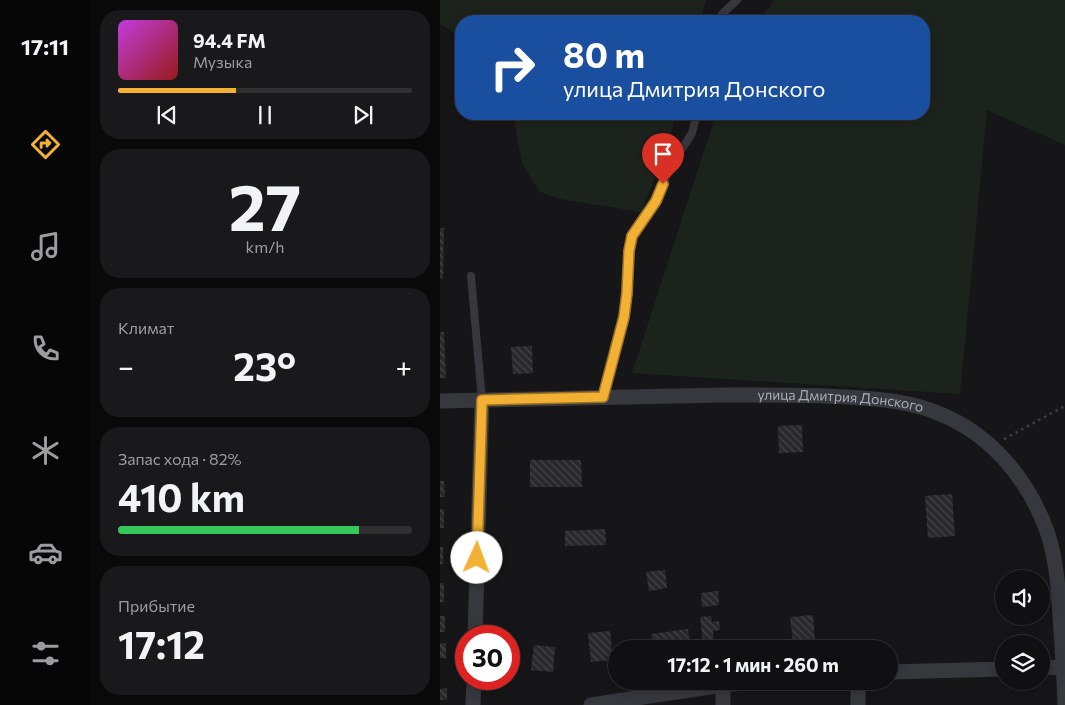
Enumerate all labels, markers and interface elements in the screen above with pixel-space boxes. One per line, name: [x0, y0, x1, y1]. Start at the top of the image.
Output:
text: 94.4 FM: [193, 29, 266, 52]
text: 80 m: [563, 32, 645, 75]
text: 17:11: [21, 33, 69, 60]
icon: right: [480, 35, 545, 100]
text: Музыка: [193, 52, 252, 71]
text: улица Дмитрия Донского: [563, 75, 825, 102]
icon: previous: [153, 101, 181, 129]
icon: pause: [251, 101, 279, 129]
icon: next: [349, 101, 377, 129]
icon: directions: [28, 127, 63, 162]
pin: [642, 133, 684, 184]
icon: arrive: [649, 140, 677, 168]
text: 27: [229, 165, 301, 244]
icon: music: [28, 229, 63, 264]
text: km/h: [246, 237, 284, 256]
text: Климат: [118, 318, 174, 337]
icon: phone: [28, 331, 63, 366]
text: 23°: [233, 342, 296, 389]
text: −: [118, 349, 134, 383]
text: +: [396, 349, 412, 383]
street label: улица Дмитрия Донского: [757, 386, 926, 415]
icon: climate: [28, 433, 63, 468]
text: Запас хода · 82%: [118, 449, 242, 468]
text: 410 km: [118, 473, 245, 520]
position arrow: [450, 531, 502, 583]
icon: car: [28, 535, 63, 570]
map controls: [995, 570, 1050, 690]
button: sound: [995, 570, 1050, 625]
text: Прибытие: [118, 596, 195, 615]
text: 17:12: [118, 620, 205, 667]
speed limit sign: 30: [455, 625, 520, 690]
button: layers: [995, 635, 1050, 690]
icon: filters: [28, 636, 63, 671]
text: 17:12 · 1 мин · 260 m: [667, 653, 839, 676]

